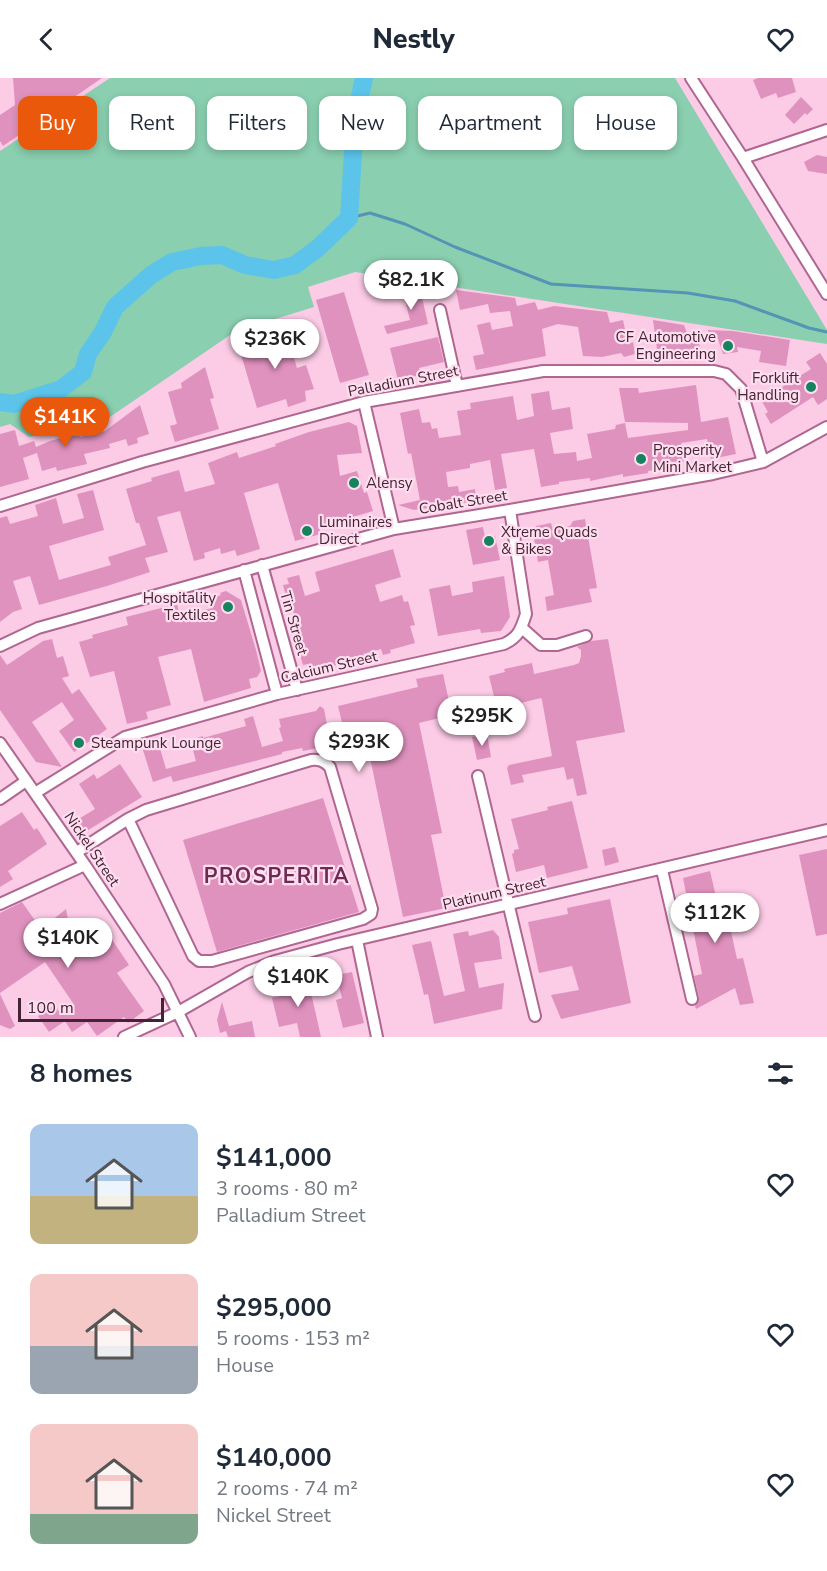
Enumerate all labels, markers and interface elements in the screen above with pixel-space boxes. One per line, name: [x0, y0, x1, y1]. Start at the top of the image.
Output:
text: Nestly: [372, 21, 455, 58]
icon: back: [30, 23, 63, 56]
icon: heart: [764, 23, 797, 56]
chip: Buy: [18, 96, 97, 150]
chip: Rent: [109, 96, 195, 150]
chip: Filters: [207, 96, 307, 150]
chip: New: [319, 96, 406, 150]
chip: Apartment: [418, 96, 562, 150]
chip: House: [574, 96, 677, 150]
pin: $82.1K: [362, 260, 460, 311]
text: $82.1K: [378, 266, 444, 293]
pin: $236K: [233, 319, 317, 370]
text: $236K: [244, 325, 306, 352]
place label: CF Automotive Engineering: [616, 327, 716, 364]
marker: CF Automotive Engineering: [721, 339, 735, 353]
street label: Palladium Street: [346, 360, 461, 402]
place label: Forklift Handling: [737, 368, 800, 405]
marker: Forklift Handling: [804, 380, 818, 394]
pin: $141K: [23, 397, 107, 448]
text: $141K: [34, 403, 96, 430]
place label: Prosperity Mini Market: [653, 440, 733, 477]
marker: Prosperity Mini Market: [634, 452, 648, 466]
place label: Alensy: [366, 473, 413, 493]
marker: Alensy: [347, 476, 361, 490]
street label: Cobalt Street: [418, 485, 509, 519]
place label: Luminaires Direct: [319, 512, 392, 549]
place label: Xtreme Quads & Bikes: [501, 522, 597, 559]
marker: Luminaires Direct: [300, 524, 314, 538]
marker: Xtreme Quads & Bikes: [482, 534, 496, 548]
place label: Hospitality Textiles: [143, 588, 216, 625]
street label: Tin Street: [275, 589, 313, 658]
marker: Hospitality Textiles: [221, 600, 235, 614]
street label: Calcium Street: [279, 646, 380, 688]
pin: $295K: [440, 696, 524, 747]
text: $295K: [451, 702, 513, 729]
pin: $293K: [317, 722, 401, 773]
text: $293K: [328, 728, 390, 755]
place label: Steampunk Lounge: [91, 733, 221, 753]
marker: Steampunk Lounge: [72, 736, 86, 750]
street label: Nickel Street: [60, 808, 125, 891]
district label: PROSPERITA: [204, 862, 350, 890]
street label: Platinum Street: [441, 871, 548, 915]
pin: $112K: [673, 893, 757, 944]
text: $112K: [684, 899, 746, 926]
pin: $140K: [26, 918, 110, 969]
text: $140K: [37, 924, 99, 951]
pin: $140K: [256, 957, 340, 1008]
text: $140K: [267, 963, 329, 990]
scale bar: [18, 995, 164, 1022]
text: 100 m: [27, 997, 74, 1019]
text: 8 homes: [30, 1056, 132, 1091]
icon: filters: [764, 1057, 797, 1090]
text: $141,000: [216, 1140, 332, 1175]
icon: home: [78, 1148, 150, 1220]
icon: heart: [764, 1168, 797, 1201]
text: 3 rooms · 80 m²: [216, 1175, 358, 1202]
text: Palladium Street: [216, 1202, 366, 1229]
text: $295,000: [216, 1290, 332, 1325]
icon: home: [78, 1298, 150, 1370]
icon: heart: [764, 1318, 797, 1351]
text: 5 rooms · 153 m²: [216, 1325, 370, 1352]
text: House: [216, 1352, 274, 1379]
text: $140,000: [216, 1440, 332, 1475]
icon: home: [78, 1448, 150, 1520]
icon: heart: [764, 1468, 797, 1501]
text: 2 rooms · 74 m²: [216, 1475, 358, 1502]
text: Nickel Street: [216, 1502, 331, 1529]

